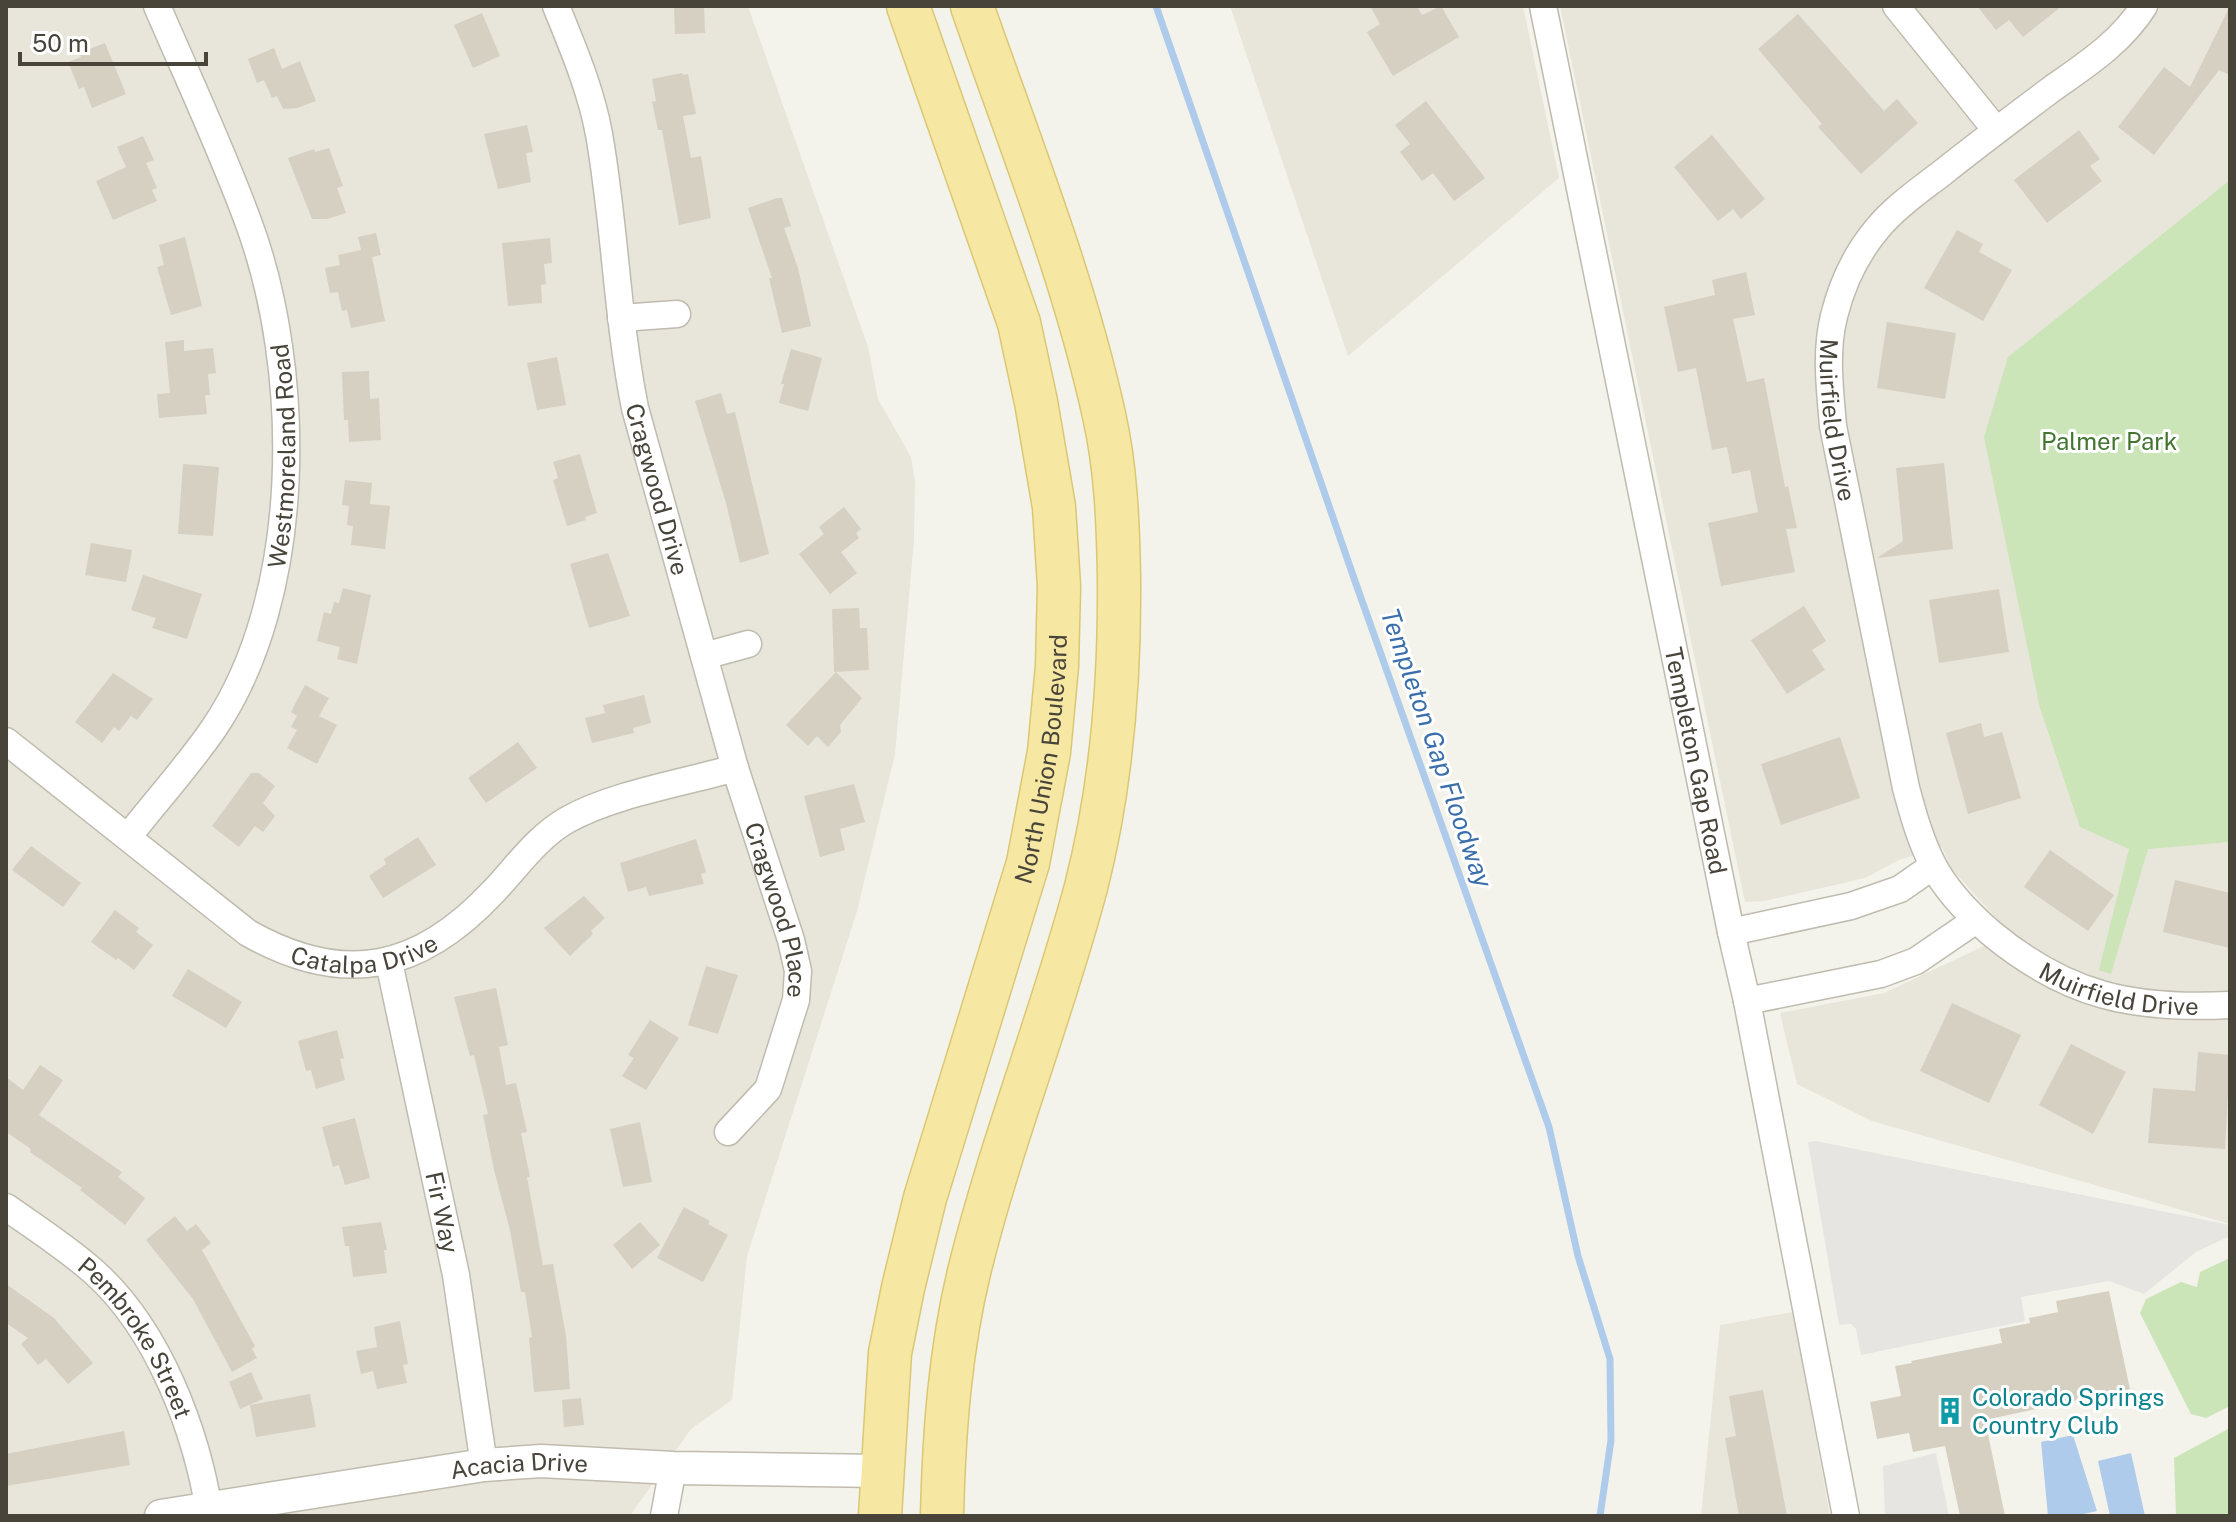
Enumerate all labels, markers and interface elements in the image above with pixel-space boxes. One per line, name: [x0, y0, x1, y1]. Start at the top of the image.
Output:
scale bar: [20, 16, 206, 66]
text: 50 m: [32, 29, 89, 57]
street label: Muirfield Drive: [1815, 338, 1862, 504]
street label: Westmoreland Road: [262, 342, 300, 570]
street label: Cragwood Drive: [620, 400, 695, 578]
park label: Palmer Park: [2041, 427, 2177, 455]
water label: Templeton Gap Floodway: [1375, 604, 1500, 892]
street label: North Union Boulevard: [1009, 634, 1072, 887]
street label: Templeton Gap Road: [1660, 645, 1733, 877]
street label: Cragwood Place: [740, 819, 812, 999]
street label: Catalpa Drive: [288, 928, 442, 979]
street label: Muirfield Drive: [2035, 956, 2199, 1020]
street label: Fir Way: [420, 1169, 465, 1256]
street label: Pembroke Street: [73, 1251, 198, 1422]
place label: Colorado Springs Country Club: [1972, 1383, 2164, 1439]
building icon: Colorado Springs Country Club: [1935, 1396, 1965, 1426]
street label: Acacia Drive: [448, 1447, 589, 1484]

